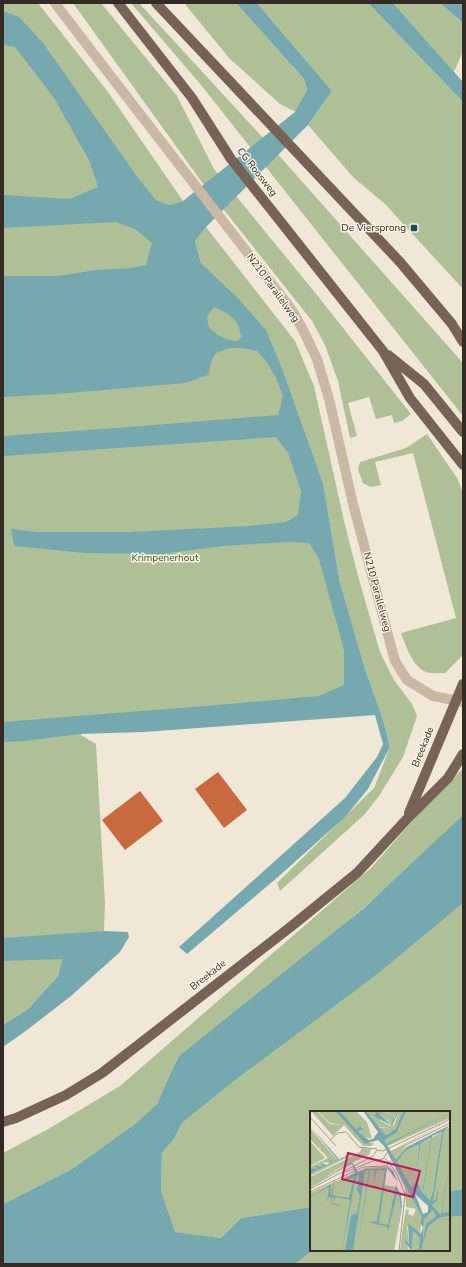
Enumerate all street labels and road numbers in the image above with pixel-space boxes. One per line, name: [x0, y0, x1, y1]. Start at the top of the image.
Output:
street label: CG Roosweg: [234, 145, 281, 199]
street label: N210 Parallelweg: [243, 251, 303, 325]
street label: N210 Parallelweg: [360, 551, 394, 633]
street label: Breekade: [409, 725, 437, 769]
street label: Breekade: [187, 956, 229, 994]

